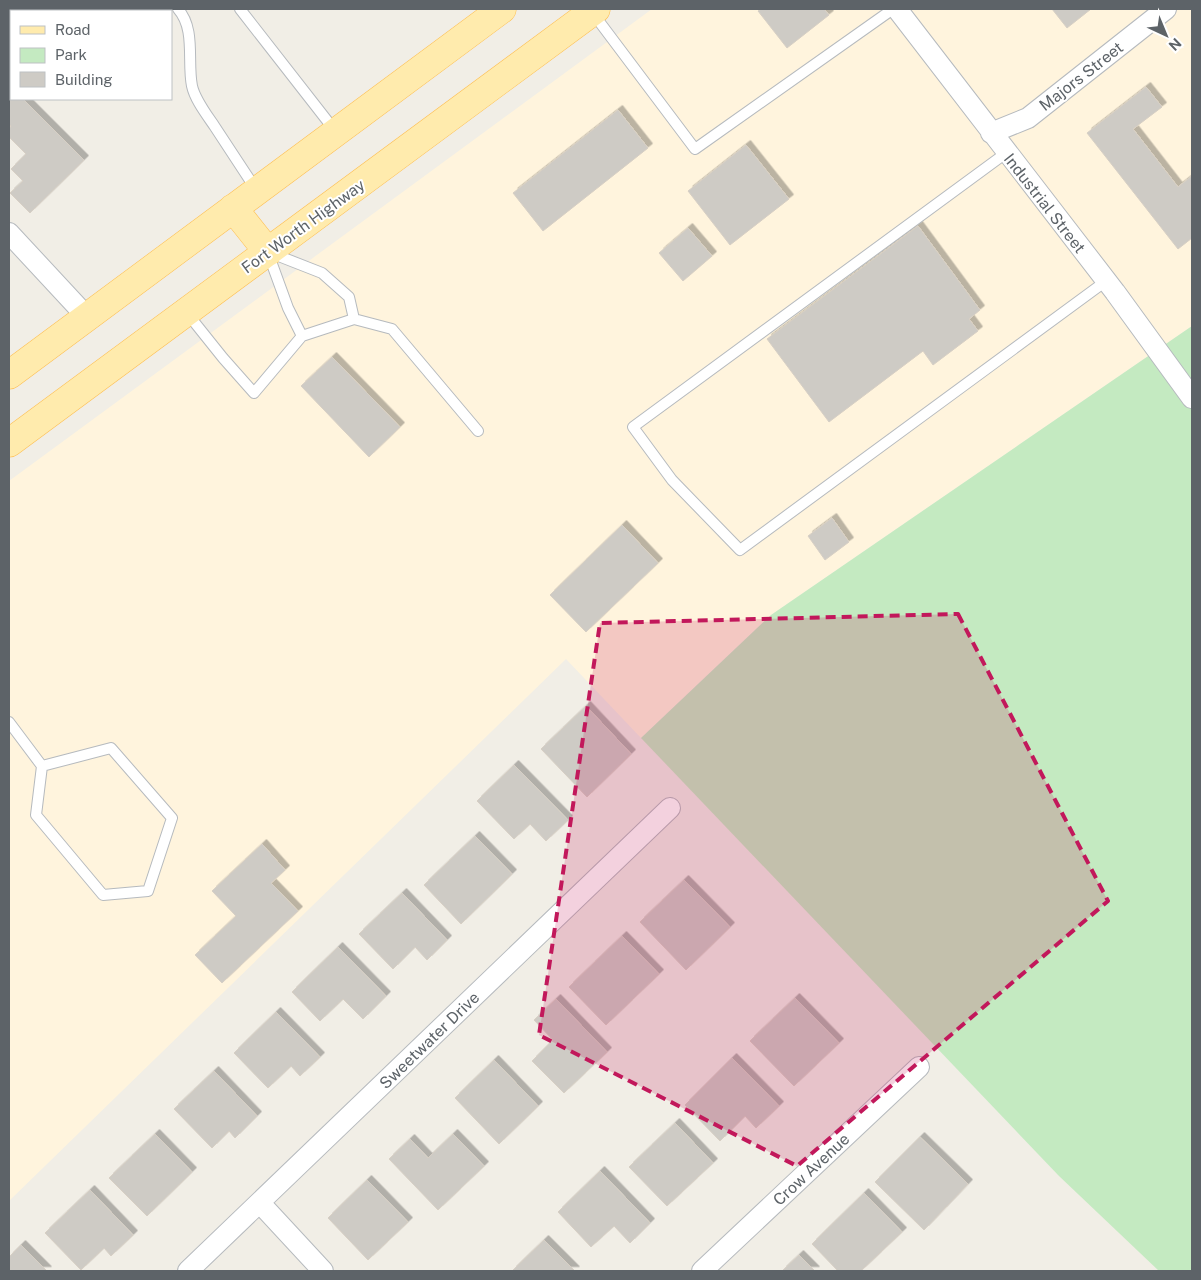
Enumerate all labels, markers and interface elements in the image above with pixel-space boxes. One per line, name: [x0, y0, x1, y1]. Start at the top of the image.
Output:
legend: [10, 10, 172, 100]
north arrow: [1141, 10, 1191, 60]
text: Road: [55, 21, 91, 38]
text: N: [1166, 35, 1185, 54]
street label: Majors Street: [1036, 38, 1127, 115]
text: Park: [55, 46, 87, 63]
text: Building: [55, 71, 113, 88]
street label: Industrial Street: [1000, 150, 1089, 257]
street label: Fort Worth Highway: [238, 175, 369, 277]
street label: Sweetwater Drive: [375, 988, 483, 1093]
street label: Crow Avenue: [769, 1129, 853, 1210]

